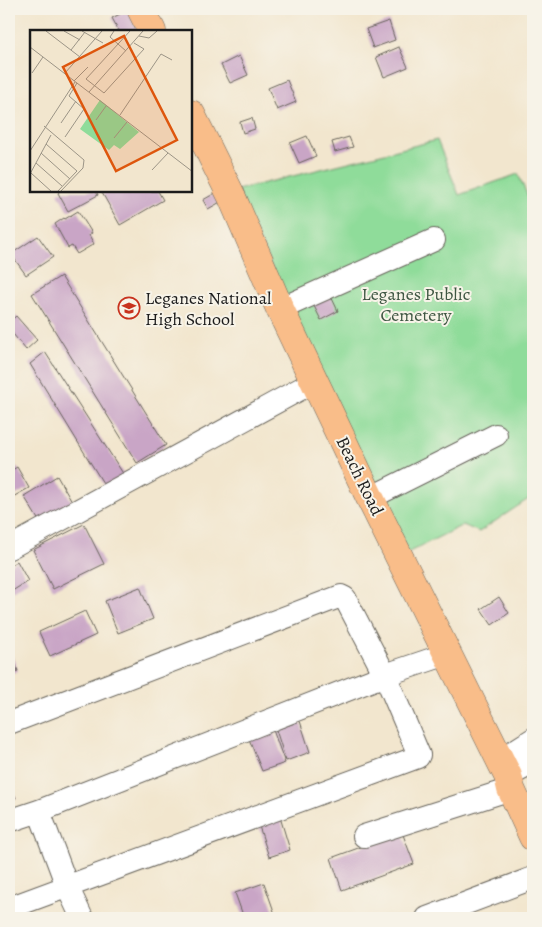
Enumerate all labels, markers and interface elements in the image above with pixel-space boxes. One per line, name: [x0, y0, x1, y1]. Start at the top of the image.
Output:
inset map: [30, 30, 192, 192]
park label: Leganes Public Cemetery: [362, 282, 470, 327]
place label: Leganes National High School: [145, 286, 272, 331]
school or university icon: Leganes National High School: [117, 296, 141, 320]
street label: Beach Road: [331, 432, 390, 520]

